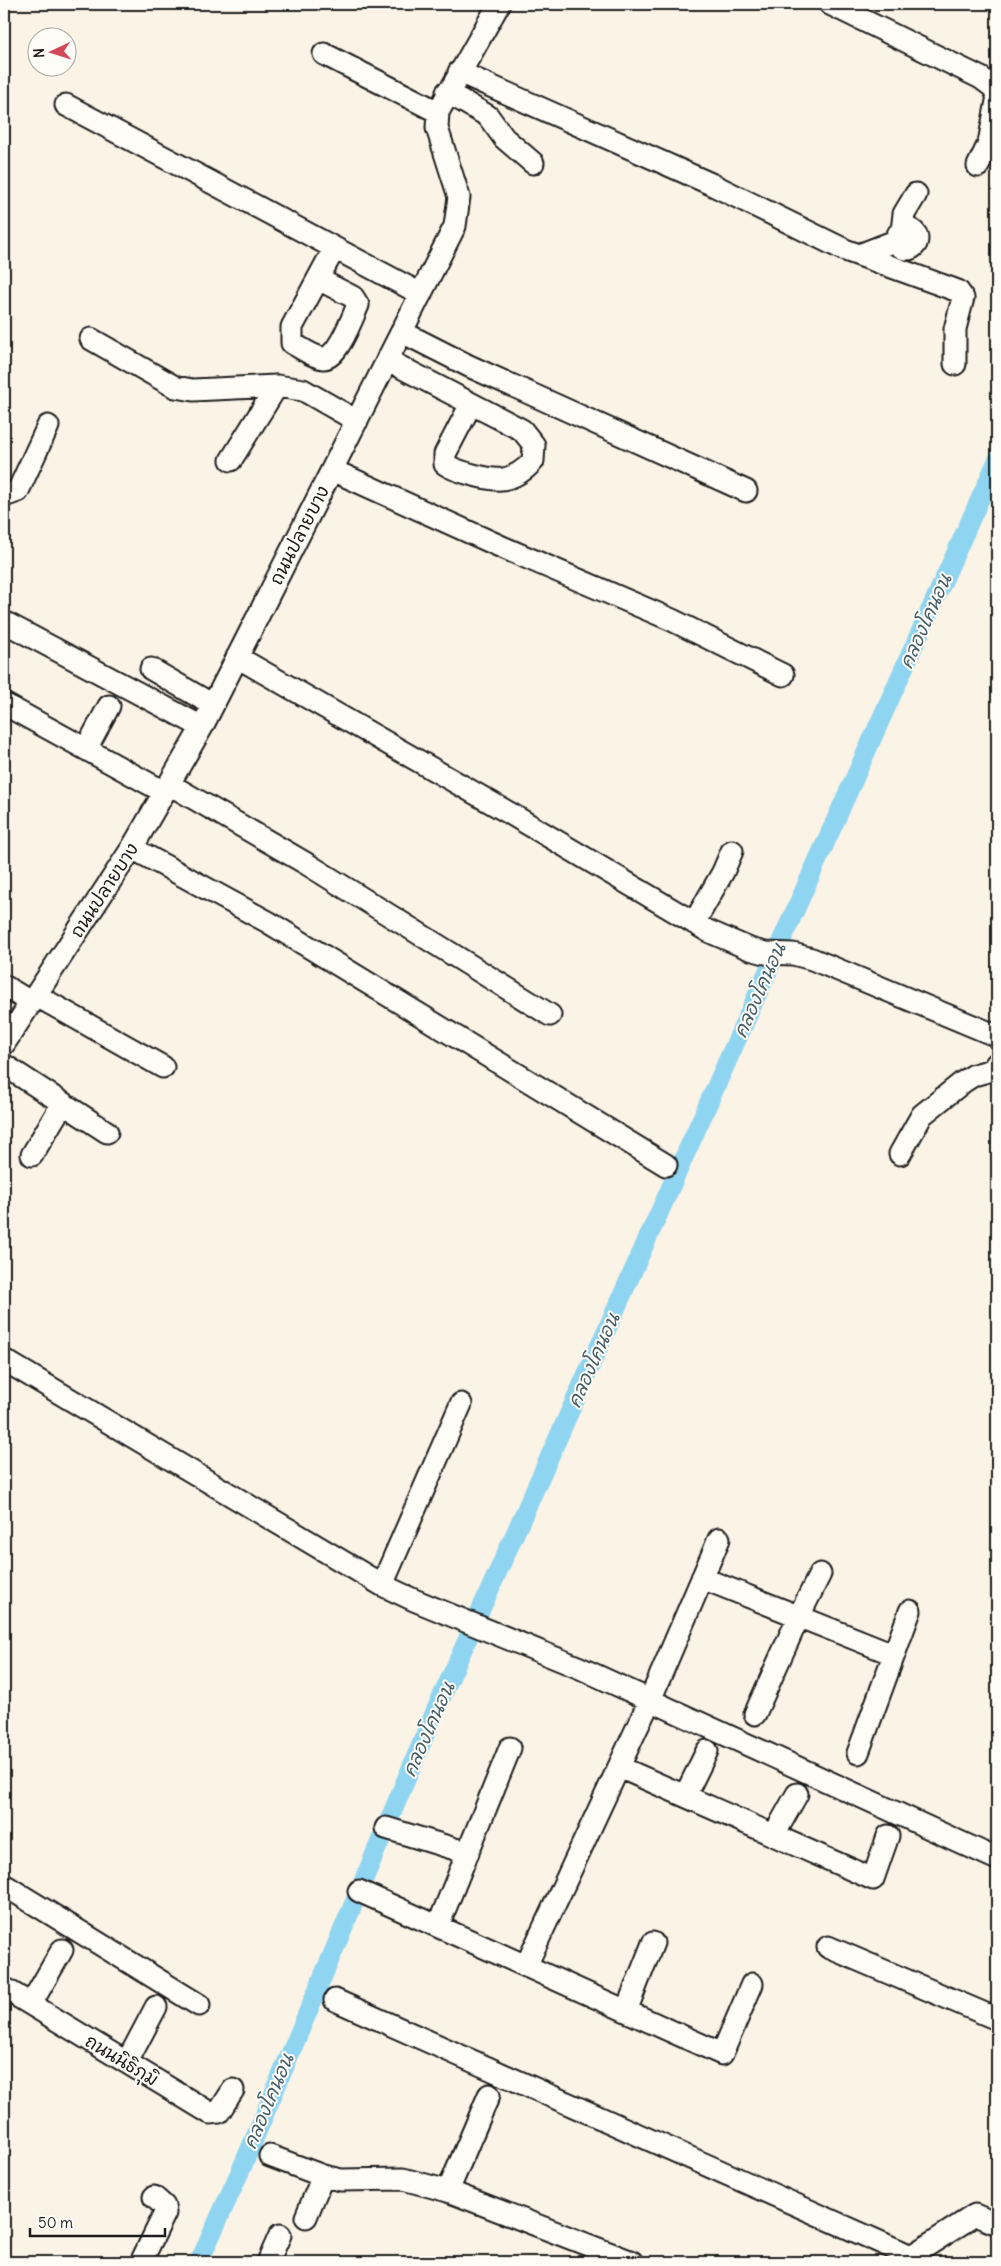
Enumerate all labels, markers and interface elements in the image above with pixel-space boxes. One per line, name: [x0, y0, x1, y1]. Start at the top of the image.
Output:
north arrow: [28, 28, 78, 78]
text: N: [30, 47, 48, 58]
street label: ถนนปลายบาง: [264, 482, 334, 588]
water label: คลองโคนอน: [894, 570, 957, 672]
street label: ถนนปลายบาง: [65, 838, 143, 942]
water label: คลองโคนอน: [728, 939, 791, 1041]
water label: คลองโคนอน: [562, 1309, 625, 1411]
water label: คลองโคนอน: [397, 1678, 460, 1780]
street label: ถนนนิธิภุมิ: [80, 2029, 163, 2093]
water label: คลองโคนอน: [237, 2049, 299, 2152]
scale bar: [30, 2206, 165, 2238]
text: 50 m: [38, 2213, 73, 2232]

